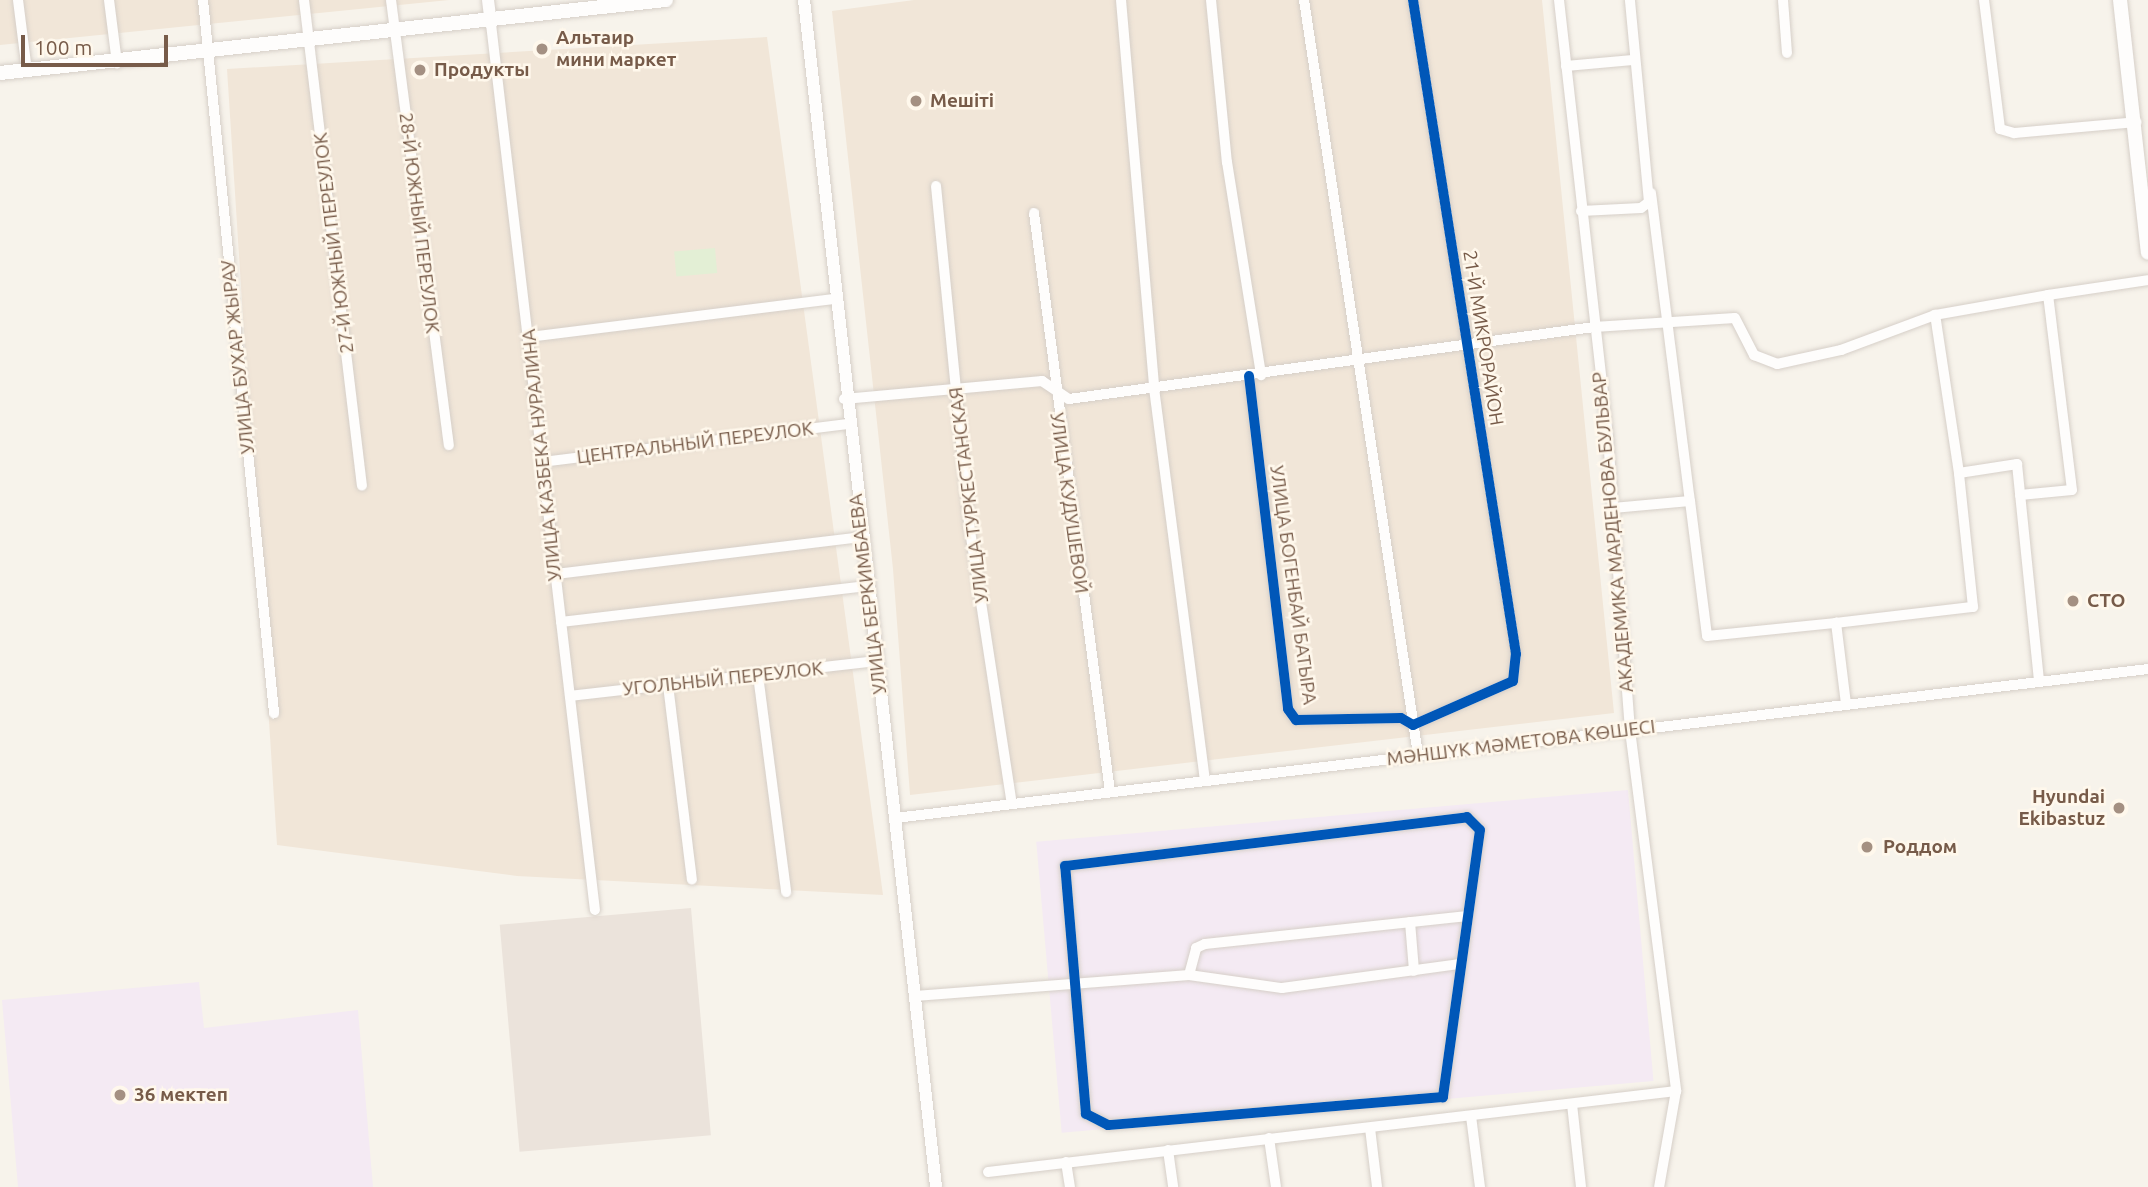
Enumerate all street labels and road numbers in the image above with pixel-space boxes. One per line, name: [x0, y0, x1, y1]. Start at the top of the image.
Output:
street label: 28-Й ЮЖНЫЙ ПЕРЕУЛОК: [394, 111, 444, 335]
street label: 27-Й ЮЖНЫЙ ПЕРЕУЛОК: [309, 131, 359, 355]
street label: 21-Й МИКРОРАЙОН: [1458, 249, 1508, 427]
street label: УЛИЦА БУХАР ЖЫРАУ: [216, 259, 260, 455]
street label: УЛИЦА КАЗБЕКА НУРАЛИНА: [517, 328, 567, 582]
street label: АКАДЕМИКА МАРДЕНОВА БУЛЬВАР: [1588, 371, 1638, 693]
street label: УЛИЦА ТУРКЕСТАНСКАЯ: [944, 386, 994, 604]
street label: УЛИЦА КУДУШЕВОЙ: [1045, 411, 1093, 595]
street label: ЦЕНТРАЛЬНЫЙ ПЕРЕУЛОК: [575, 417, 815, 469]
street label: УЛИЦА БОГЕНБАЙ БАТЫРА: [1265, 464, 1321, 706]
street label: УЛИЦА БЕРКИМБАЕВА: [844, 493, 892, 695]
street label: УГОЛЬНЫЙ ПЕРЕУЛОК: [622, 657, 824, 701]
street label: МӘНШҮК МӘМЕТОВА КӨШЕСІ: [1385, 715, 1657, 771]

